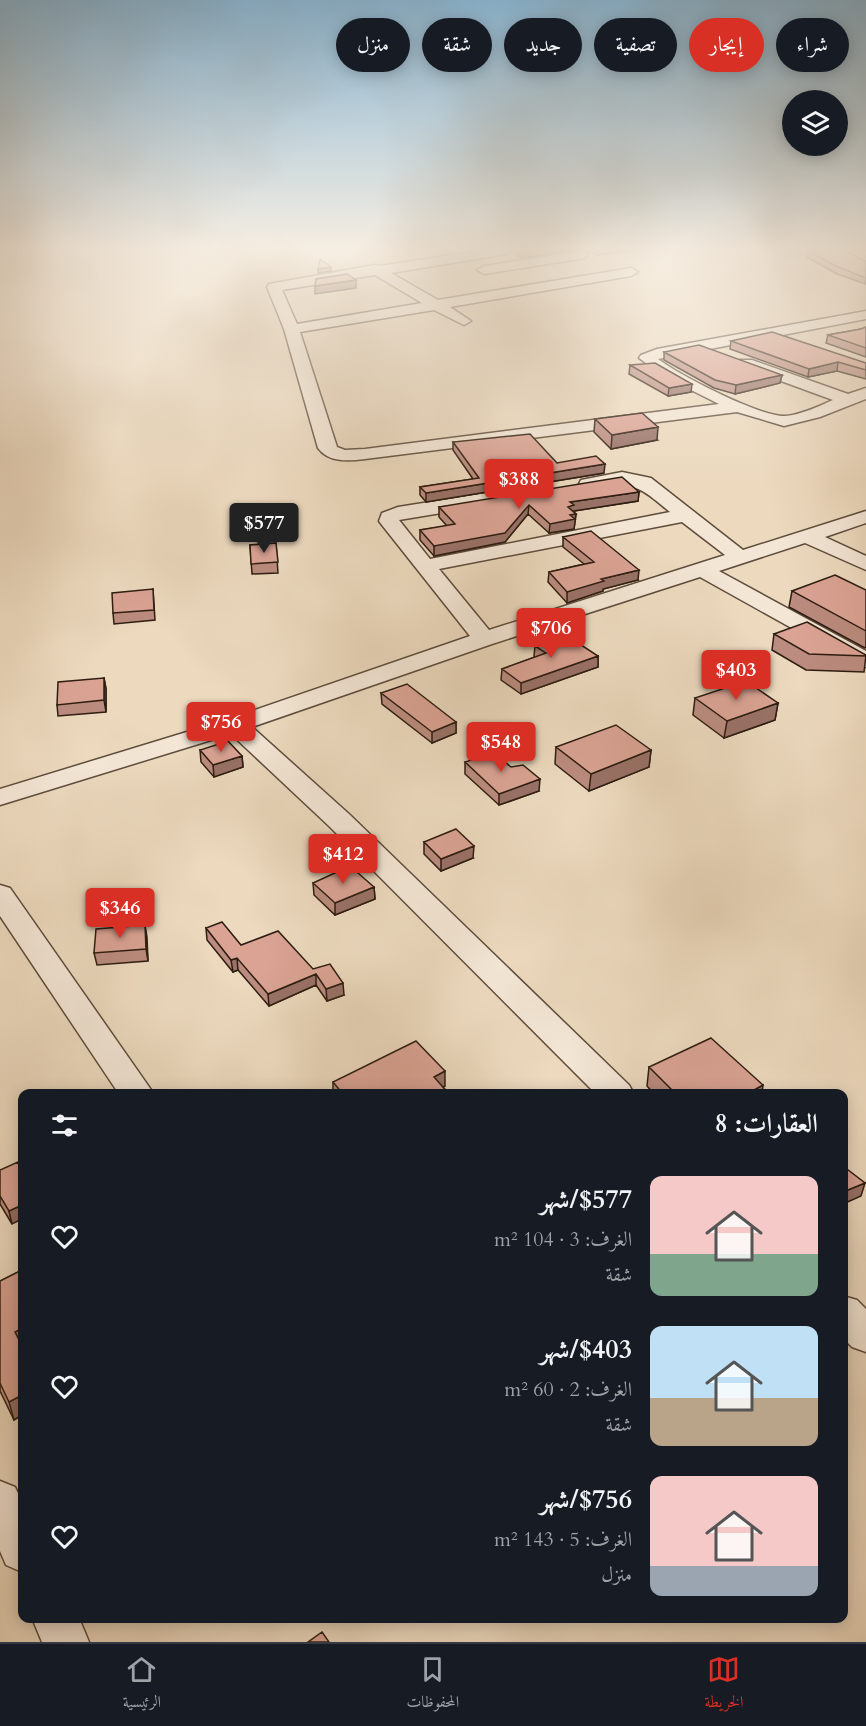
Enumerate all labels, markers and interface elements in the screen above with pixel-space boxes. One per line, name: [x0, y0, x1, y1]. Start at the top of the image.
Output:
chip: منزل: [336, 18, 410, 72]
chip: شقة: [422, 18, 492, 72]
chip: جديد: [504, 18, 582, 72]
chip: تصفية: [594, 18, 677, 72]
chip: إيجار: [689, 18, 764, 72]
chip: شراء: [776, 18, 849, 72]
map controls: [782, 90, 848, 156]
button: layers: [782, 90, 848, 156]
pin: $388: [483, 459, 555, 510]
text: $388: [499, 465, 539, 492]
pin: $577: [228, 503, 300, 554]
text: $577: [244, 509, 284, 536]
pin: $706: [515, 608, 587, 659]
text: $706: [531, 614, 571, 641]
pin: $403: [700, 650, 772, 701]
text: $403: [716, 656, 756, 683]
pin: $756: [185, 702, 257, 753]
text: $756: [201, 708, 241, 735]
pin: $548: [465, 722, 537, 773]
text: $548: [481, 728, 521, 755]
pin: $412: [307, 834, 379, 885]
text: $412: [323, 840, 363, 867]
pin: $346: [84, 888, 156, 939]
text: $346: [100, 894, 140, 921]
text: العقارات: 8: [715, 1106, 818, 1141]
icon: filters: [48, 1109, 81, 1142]
text: $577/شهر: [540, 1182, 632, 1217]
icon: home: [698, 1200, 770, 1272]
icon: heart: [48, 1220, 81, 1253]
text: الغرف: 3 · 104 m²: [494, 1226, 632, 1253]
text: شقة: [606, 1261, 632, 1288]
text: $403/شهر: [540, 1332, 632, 1367]
icon: home: [698, 1350, 770, 1422]
icon: heart: [48, 1370, 81, 1403]
text: الغرف: 2 · 60 m²: [504, 1376, 632, 1403]
text: شقة: [606, 1411, 632, 1438]
text: $756/شهر: [540, 1482, 632, 1517]
icon: home: [698, 1500, 770, 1572]
icon: heart: [48, 1520, 81, 1553]
text: الغرف: 5 · 143 m²: [494, 1526, 632, 1553]
text: منزل: [601, 1561, 632, 1588]
tab: الرئيسية: [123, 1653, 161, 1717]
tab: المحفوظات: [406, 1653, 459, 1717]
tab: الخريطة: [704, 1653, 743, 1717]

